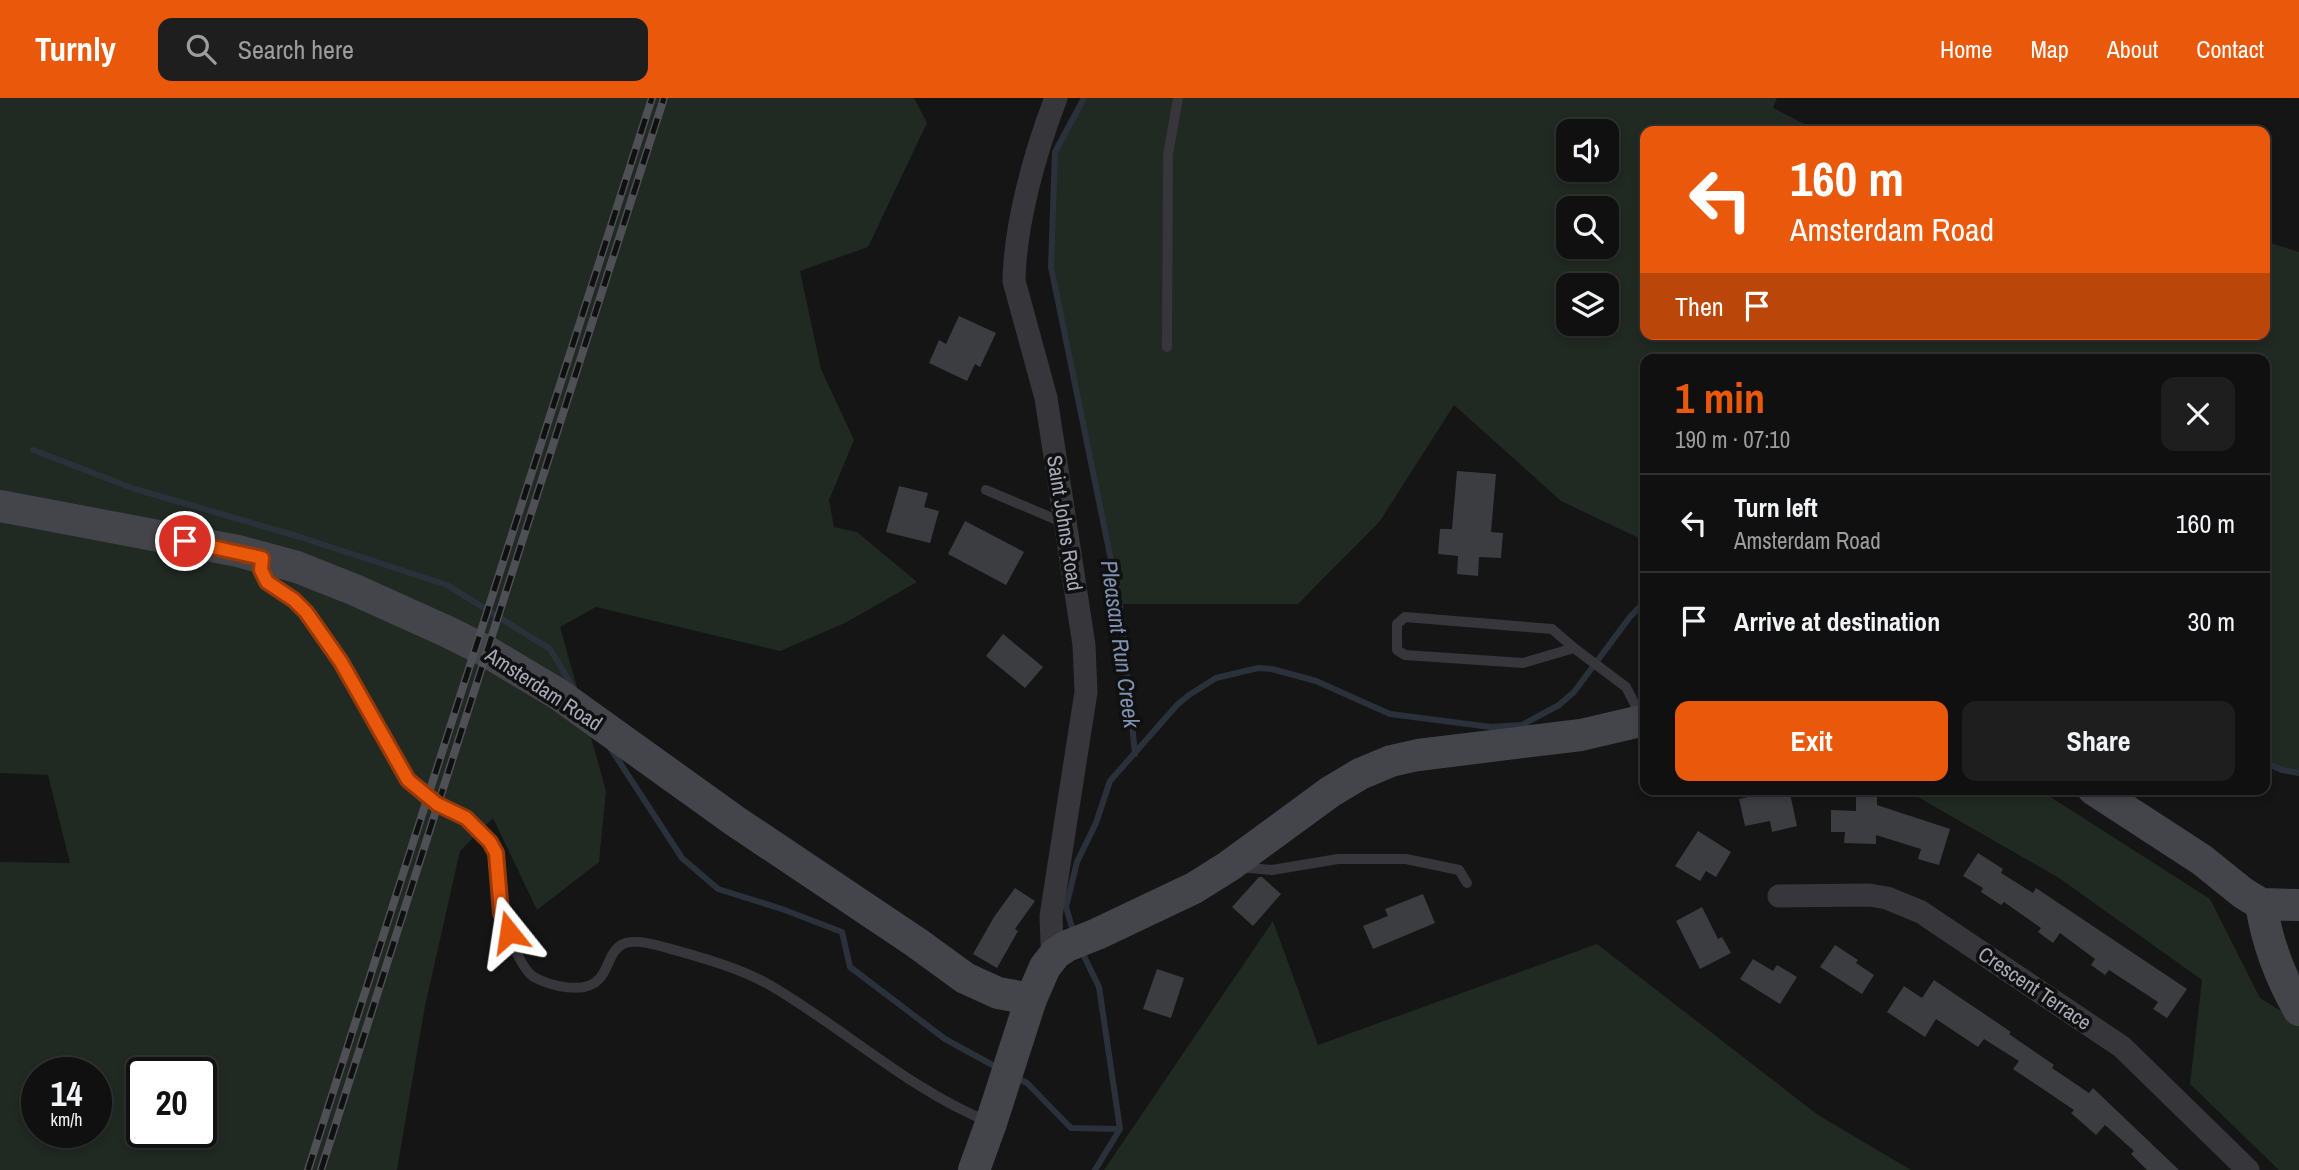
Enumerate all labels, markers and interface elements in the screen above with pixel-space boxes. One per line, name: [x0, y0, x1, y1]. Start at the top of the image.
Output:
search box: [158, 18, 648, 81]
text: Turnly: [35, 27, 116, 71]
icon: search: [182, 30, 220, 68]
text: Search here: [238, 32, 354, 67]
text: Home: [1940, 33, 1992, 65]
text: Map: [2030, 33, 2069, 65]
text: About: [2107, 33, 2158, 65]
text: Contact: [2196, 33, 2264, 65]
map controls: [1556, 119, 1619, 336]
button: sound: [1556, 119, 1619, 182]
text: 160 m: [1790, 145, 1904, 211]
icon: left: [1675, 154, 1766, 245]
button: search: [1556, 196, 1619, 259]
text: Amsterdam Road: [1790, 208, 1994, 251]
button: layers: [1556, 273, 1619, 336]
icon: arrive: [1738, 287, 1776, 325]
text: Then: [1675, 289, 1724, 324]
text: 1 min: [1675, 370, 1765, 426]
button: close: [2161, 377, 2235, 451]
text: 190 m · 07:10: [1675, 424, 1790, 455]
street label: Saint Johns Road: [1040, 453, 1090, 593]
text: Turn left: [1734, 490, 1818, 525]
icon: left: [1675, 504, 1713, 542]
text: 160 m: [2176, 506, 2235, 541]
pin: [155, 511, 215, 571]
icon: arrive: [166, 522, 204, 560]
text: Amsterdam Road: [1734, 525, 1881, 556]
water label: Pleasant Run Creek: [1094, 558, 1148, 731]
icon: arrive: [1675, 602, 1713, 640]
text: Arrive at destination: [1734, 604, 1940, 639]
text: 30 m: [2188, 604, 2235, 639]
street label: Amsterdam Road: [479, 640, 608, 738]
button: Exit: [1675, 701, 1948, 781]
button: Share: [1962, 701, 2235, 781]
position arrow: [472, 895, 546, 969]
street label: Crescent Terrace: [1973, 939, 2097, 1037]
speed limit sign: 20: [126, 1057, 217, 1148]
text: 14: [51, 1070, 82, 1117]
text: km/h: [51, 1107, 83, 1132]

